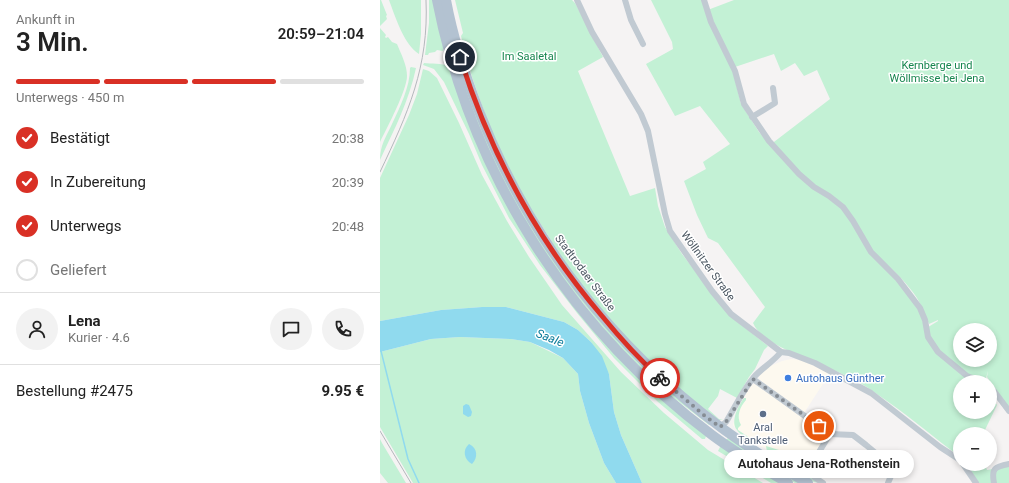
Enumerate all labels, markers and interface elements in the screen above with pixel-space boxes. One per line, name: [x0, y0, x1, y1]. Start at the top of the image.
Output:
text: Ankunft in: [16, 12, 75, 27]
text: 20:59–21:04: [278, 25, 364, 43]
text: 3 Min.: [16, 27, 89, 57]
pin: [443, 40, 477, 74]
icon: home: [449, 46, 471, 68]
park label: Im Saaletal: [502, 50, 556, 63]
park label: Kernberge und Wöllmisse bei Jena: [890, 59, 984, 85]
text: Unterwegs · 450 m: [16, 90, 124, 105]
icon: check: [16, 127, 38, 149]
text: Bestätigt: [50, 129, 110, 147]
text: 20:38: [332, 131, 364, 146]
icon: check: [16, 171, 38, 193]
text: In Zubereitung: [50, 173, 146, 191]
text: 20:39: [332, 175, 364, 190]
icon: check: [16, 215, 38, 237]
text: Unterwegs: [50, 217, 121, 235]
text: 20:48: [332, 219, 364, 234]
street label: Wöllnitzer Straße: [678, 229, 738, 304]
street label: Stadtrodaer Straße: [552, 232, 618, 314]
text: Geliefert: [50, 261, 107, 279]
button: person: [16, 308, 58, 350]
button: chat: [270, 308, 312, 350]
button: phone: [322, 308, 364, 350]
text: Lena: [68, 312, 101, 330]
map controls: [953, 323, 997, 471]
button: layers: [953, 323, 997, 367]
water label: Saale: [534, 326, 566, 350]
text: Kurier · 4.6: [68, 330, 130, 345]
courier: [640, 358, 680, 398]
icon: bike: [649, 367, 671, 389]
place label: Autohaus Günther: [796, 372, 885, 385]
marker: Autohaus Günther: [783, 373, 793, 383]
button: +: [953, 375, 997, 419]
text: Bestellung #2475: [16, 382, 133, 400]
text: 9.95 €: [321, 382, 364, 400]
marker: Aral Tankstelle: [758, 409, 768, 419]
pin: [802, 409, 836, 443]
icon: bag: [808, 415, 830, 437]
place label: Aral Tankstelle: [738, 421, 788, 447]
button: −: [953, 427, 997, 471]
callout: Autohaus Jena-Rothenstein: [724, 450, 914, 478]
text: Autohaus Jena-Rothenstein: [738, 456, 900, 471]

